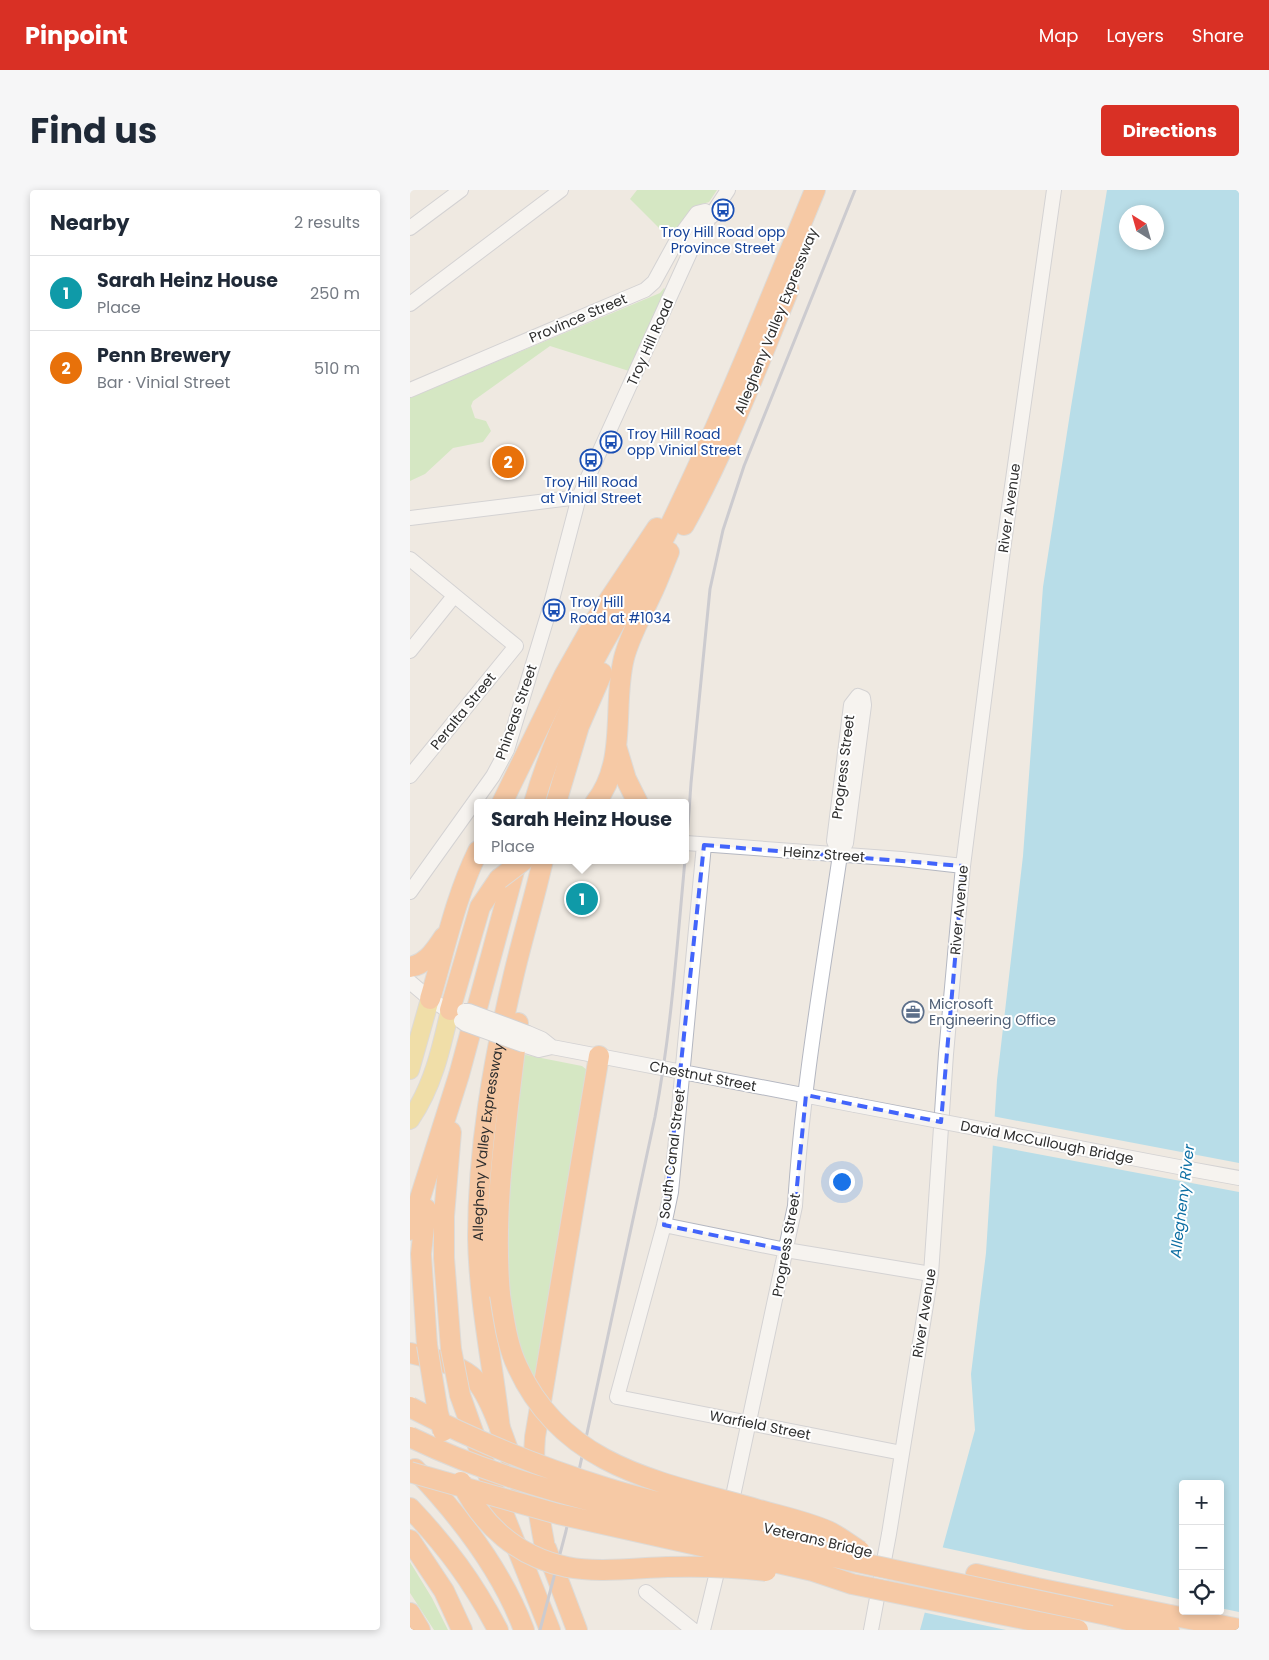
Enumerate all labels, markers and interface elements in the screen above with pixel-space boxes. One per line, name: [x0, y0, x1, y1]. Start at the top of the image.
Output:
text: Pinpoint: [25, 19, 128, 52]
text: Map: [1039, 23, 1079, 48]
text: Layers: [1107, 23, 1164, 48]
text: Share: [1192, 23, 1244, 48]
button: Directions: [1101, 105, 1239, 156]
text: Find us: [30, 106, 157, 155]
bus stop icon: Troy Hill Road opp Province Street: [711, 198, 735, 222]
north arrow: [1119, 205, 1164, 250]
text: Nearby: [50, 208, 130, 237]
text: 2 results: [294, 211, 360, 234]
place label: Troy Hill Road opp Province Street: [660, 222, 786, 258]
street label: Allegheny Valley Expressway: [729, 225, 823, 417]
text: Sarah Heinz House: [97, 267, 278, 294]
text: 1: [63, 282, 69, 305]
text: 250 m: [310, 282, 360, 305]
street label: Province Street: [526, 288, 630, 348]
street label: Troy Hill Road: [622, 295, 678, 389]
text: Place: [97, 296, 141, 319]
text: Penn Brewery: [97, 342, 231, 369]
text: 2: [61, 357, 71, 380]
text: 510 m: [314, 357, 360, 380]
text: Bar · Vinial Street: [97, 371, 230, 394]
place label: Troy Hill Road opp Vinial Street: [627, 424, 742, 460]
bus stop icon: Troy Hill Road opp Vinial Street: [599, 430, 623, 454]
pin: 2: [492, 443, 524, 481]
bus stop icon: Troy Hill Road at Vinial Street: [579, 448, 603, 472]
street label: River Avenue: [993, 462, 1025, 554]
place label: Troy Hill Road at Vinial Street: [540, 472, 642, 508]
place label: Troy Hill Road at #1034: [570, 592, 671, 628]
bus stop icon: Troy Hill Road at #1034: [542, 598, 566, 622]
street label: Phineas Street: [490, 662, 542, 762]
street label: Peralta Street: [426, 668, 500, 754]
street label: Progress Street: [827, 714, 859, 820]
popup: [474, 799, 689, 864]
text: Sarah Heinz House: [491, 806, 672, 833]
text: Place: [491, 835, 535, 858]
street label: Heinz Street: [782, 841, 866, 867]
street label: River Avenue: [945, 864, 973, 956]
pin: 1: [566, 880, 598, 918]
place label: Microsoft Engineering Office: [929, 994, 1056, 1030]
office icon: Microsoft Engineering Office: [901, 1000, 925, 1024]
street label: Allegheny Valley Expressway: [468, 1041, 509, 1241]
street label: Chestnut Street: [648, 1056, 758, 1096]
street label: South Canal Street: [654, 1088, 690, 1220]
street label: David McCullough Bridge: [959, 1115, 1136, 1169]
water label: Allegheny River: [1164, 1143, 1199, 1260]
your location: [829, 1169, 855, 1195]
street label: Progress Street: [767, 1192, 805, 1298]
street label: River Avenue: [907, 1267, 941, 1359]
street label: Warfield Street: [708, 1405, 812, 1445]
map controls: [1179, 1480, 1224, 1615]
button: +: [1179, 1480, 1224, 1525]
street label: Veterans Bridge: [761, 1518, 875, 1562]
button: −: [1179, 1525, 1224, 1570]
button: locate: [1179, 1570, 1224, 1615]

